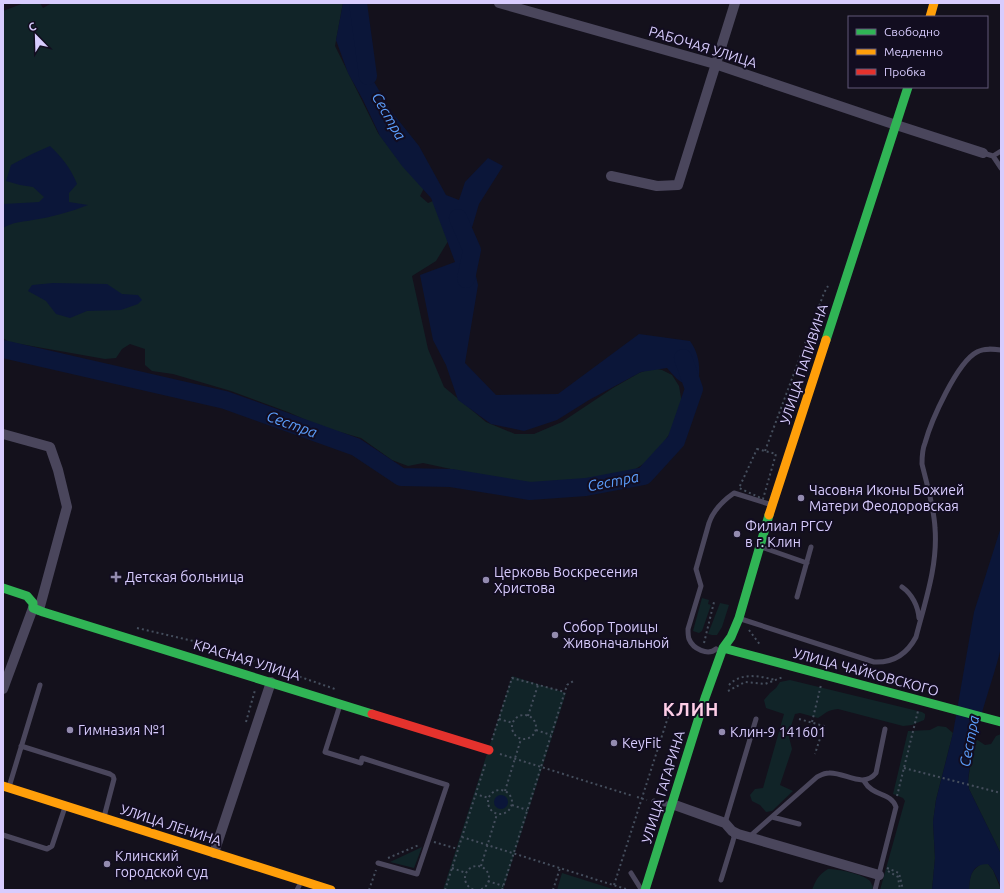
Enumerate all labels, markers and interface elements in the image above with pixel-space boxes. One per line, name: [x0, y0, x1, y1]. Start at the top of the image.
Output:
north arrow: [16, 16, 56, 56]
legend: [848, 16, 988, 88]
text: С: [27, 20, 38, 34]
street label: РАБОЧАЯ УЛИЦА: [647, 23, 759, 71]
text: Свободно: [884, 25, 940, 38]
text: Медленно: [884, 45, 943, 58]
text: Пробка: [884, 65, 926, 78]
water label: Сестра: [369, 89, 409, 143]
street label: УЛИЦА ПАПИВИНА: [777, 302, 831, 426]
water label: Сестра: [265, 407, 319, 441]
water label: Сестра: [586, 468, 640, 494]
place label: Часовня Иконы Божией Матери Феодоровская: [809, 482, 964, 514]
marker: Часовня Иконы Божией Матери Феодоровская: [796, 493, 806, 503]
place label: Филиал РГСУ в г. Клин: [745, 518, 832, 550]
marker: Филиал РГСУ в г. Клин: [732, 529, 742, 539]
place label: Церковь Воскресения Христова: [494, 564, 638, 596]
place label: Детская больница: [125, 569, 244, 585]
marker: Детская больница: [110, 571, 122, 583]
marker: Церковь Воскресения Христова: [481, 575, 491, 585]
place label: Собор Троицы Живоначальной: [563, 619, 669, 651]
marker: Собор Троицы Живоначальной: [550, 630, 560, 640]
street label: КРАСНАЯ УЛИЦА: [192, 636, 302, 684]
street label: УЛИЦА ЧАЙКОВСКОГО: [791, 644, 941, 699]
district label: КЛИН: [663, 699, 719, 719]
water label: Сестра: [956, 714, 982, 768]
place label: Гимназия №1: [78, 722, 167, 738]
place label: Клин-9 141601: [730, 724, 826, 740]
marker: Гимназия №1: [65, 725, 75, 735]
marker: Клин-9 141601: [717, 727, 727, 737]
street label: УЛИЦА ГАГАРИНА: [638, 729, 688, 845]
place label: KeyFit: [622, 735, 662, 751]
marker: KeyFit: [609, 738, 619, 748]
street label: УЛИЦА ЛЕНИНА: [118, 801, 224, 849]
place label: Клинский городской суд: [115, 848, 208, 880]
marker: Клинский городской суд: [102, 859, 112, 869]

